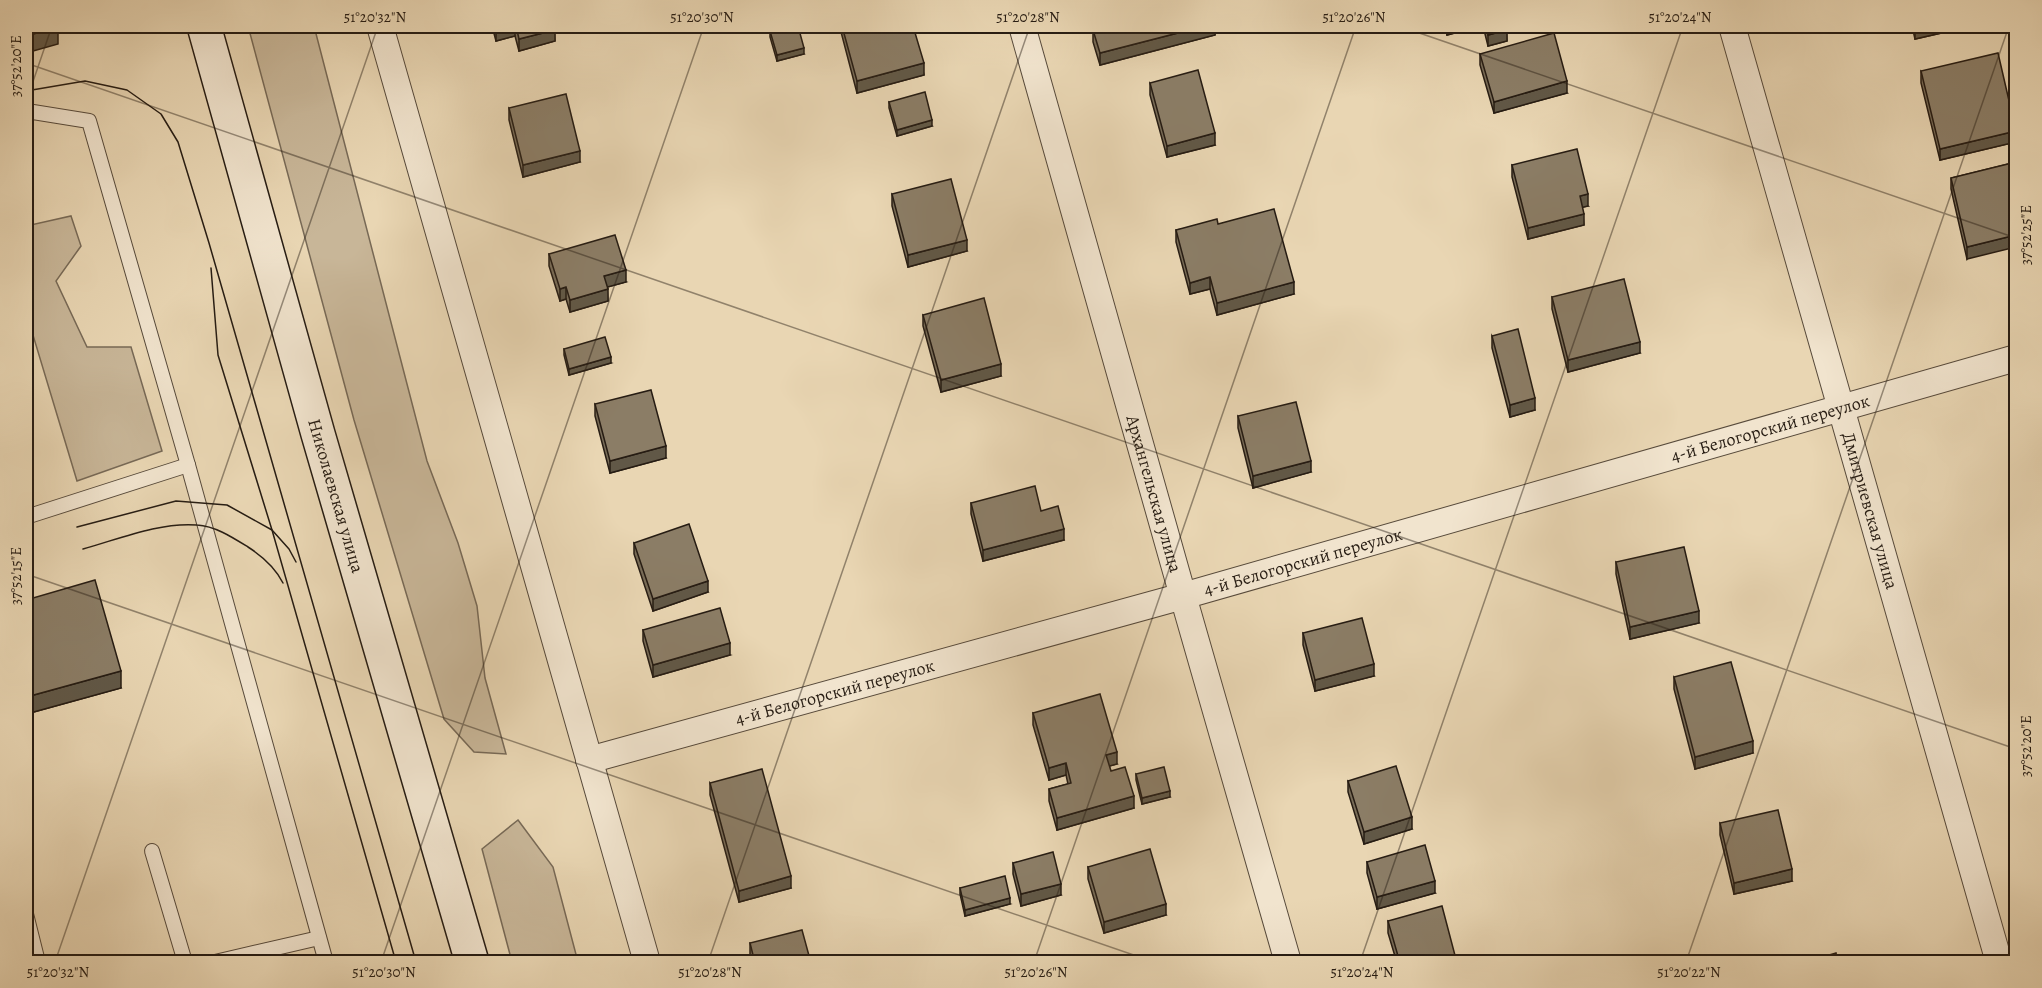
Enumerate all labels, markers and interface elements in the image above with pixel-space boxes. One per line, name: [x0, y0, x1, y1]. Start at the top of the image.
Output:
text: 51°20'32"N: [344, 7, 406, 27]
text: 51°20'30"N: [670, 7, 734, 27]
text: 51°20'28"N: [996, 7, 1060, 27]
text: 51°20'26"N: [1322, 7, 1386, 27]
text: 51°20'24"N: [1648, 7, 1712, 27]
text: 37°52'20"E: [6, 35, 26, 97]
text: 37°52'25"E: [2016, 205, 2036, 265]
street label: 4-й Белогорский переулок: [1668, 388, 1873, 468]
street label: Архангельская улица: [1120, 411, 1188, 576]
street label: Николаевская улица: [302, 416, 370, 576]
street label: Дмитриевская улица: [1836, 429, 1904, 593]
street label: 4-й Белогорский переулок: [1201, 522, 1405, 602]
text: 37°52'15"E: [6, 547, 26, 605]
street label: 4-й Белогорский переулок: [732, 653, 937, 731]
text: 37°52'20"E: [2016, 715, 2036, 777]
text: 51°20'32"N: [27, 962, 89, 982]
text: 51°20'30"N: [352, 962, 416, 982]
text: 51°20'28"N: [678, 962, 742, 982]
text: 51°20'26"N: [1004, 962, 1068, 982]
text: 51°20'24"N: [1330, 962, 1394, 982]
text: 51°20'22"N: [1657, 962, 1721, 982]

